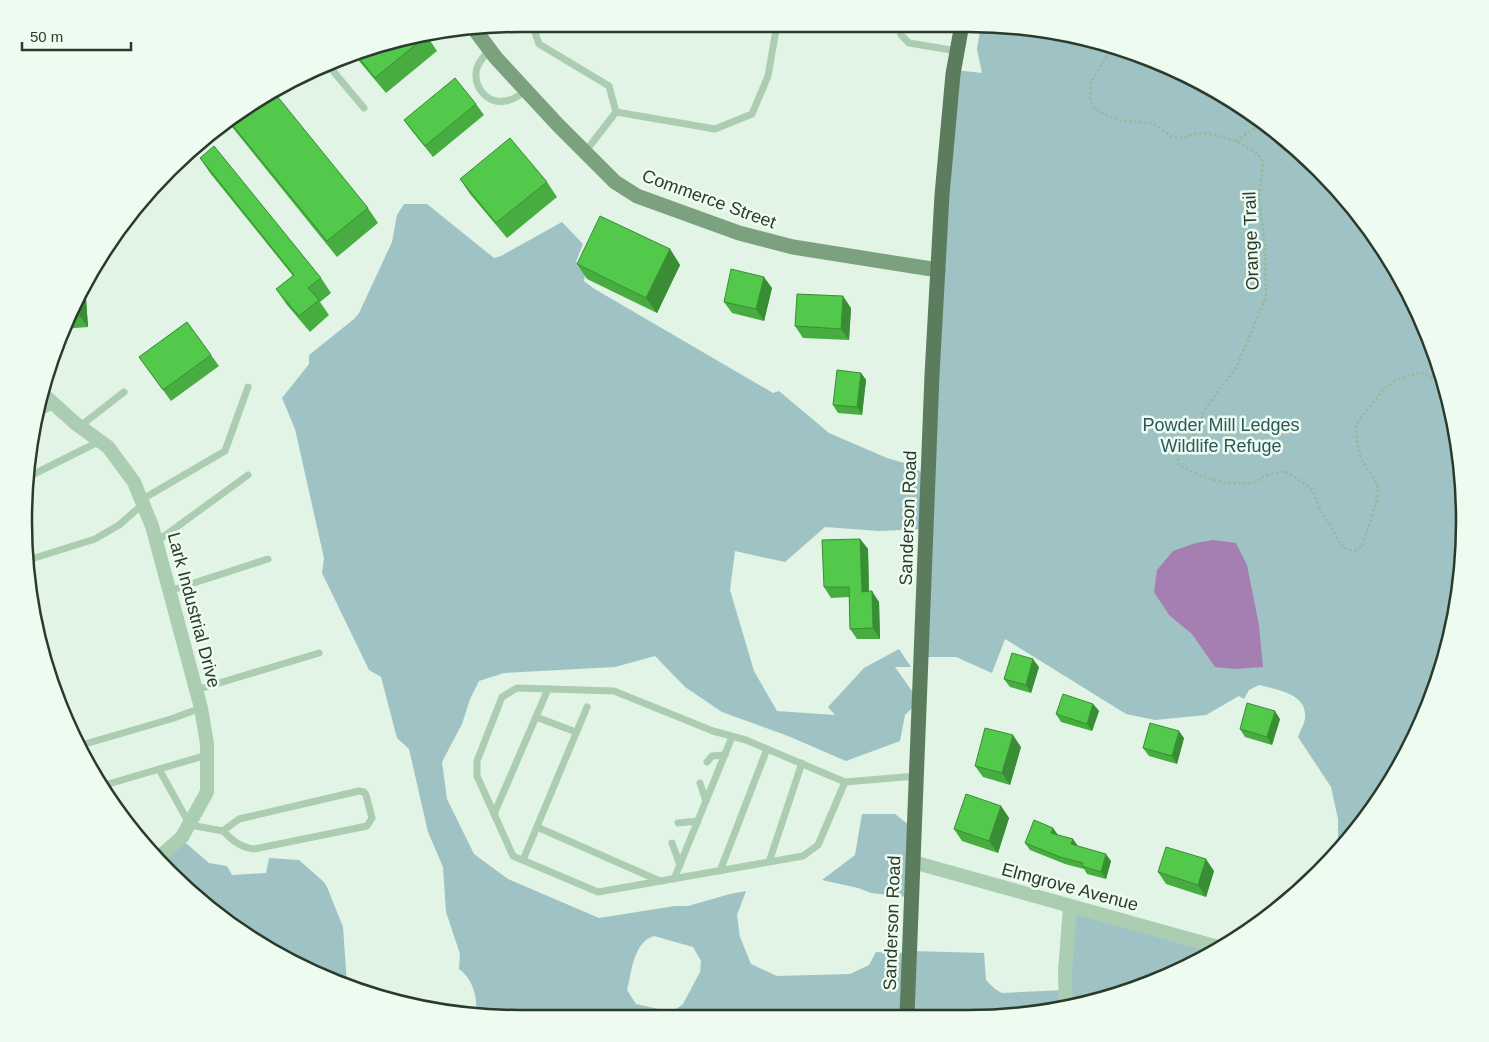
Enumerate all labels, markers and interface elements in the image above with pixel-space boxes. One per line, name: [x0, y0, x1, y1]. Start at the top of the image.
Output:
scale bar: [22, 20, 131, 52]
text: 50 m: [30, 28, 63, 45]
street label: Commerce Street: [639, 165, 779, 233]
street label: Orange Trail: [1239, 191, 1263, 291]
park label: Powder Mill Ledges Wildlife Refuge: [1142, 415, 1300, 456]
street label: Sanderson Road: [896, 450, 920, 586]
street label: Lark Industrial Drive: [164, 530, 224, 690]
street label: Sanderson Road: [880, 855, 904, 991]
street label: Elmgrove Avenue: [999, 859, 1141, 915]

